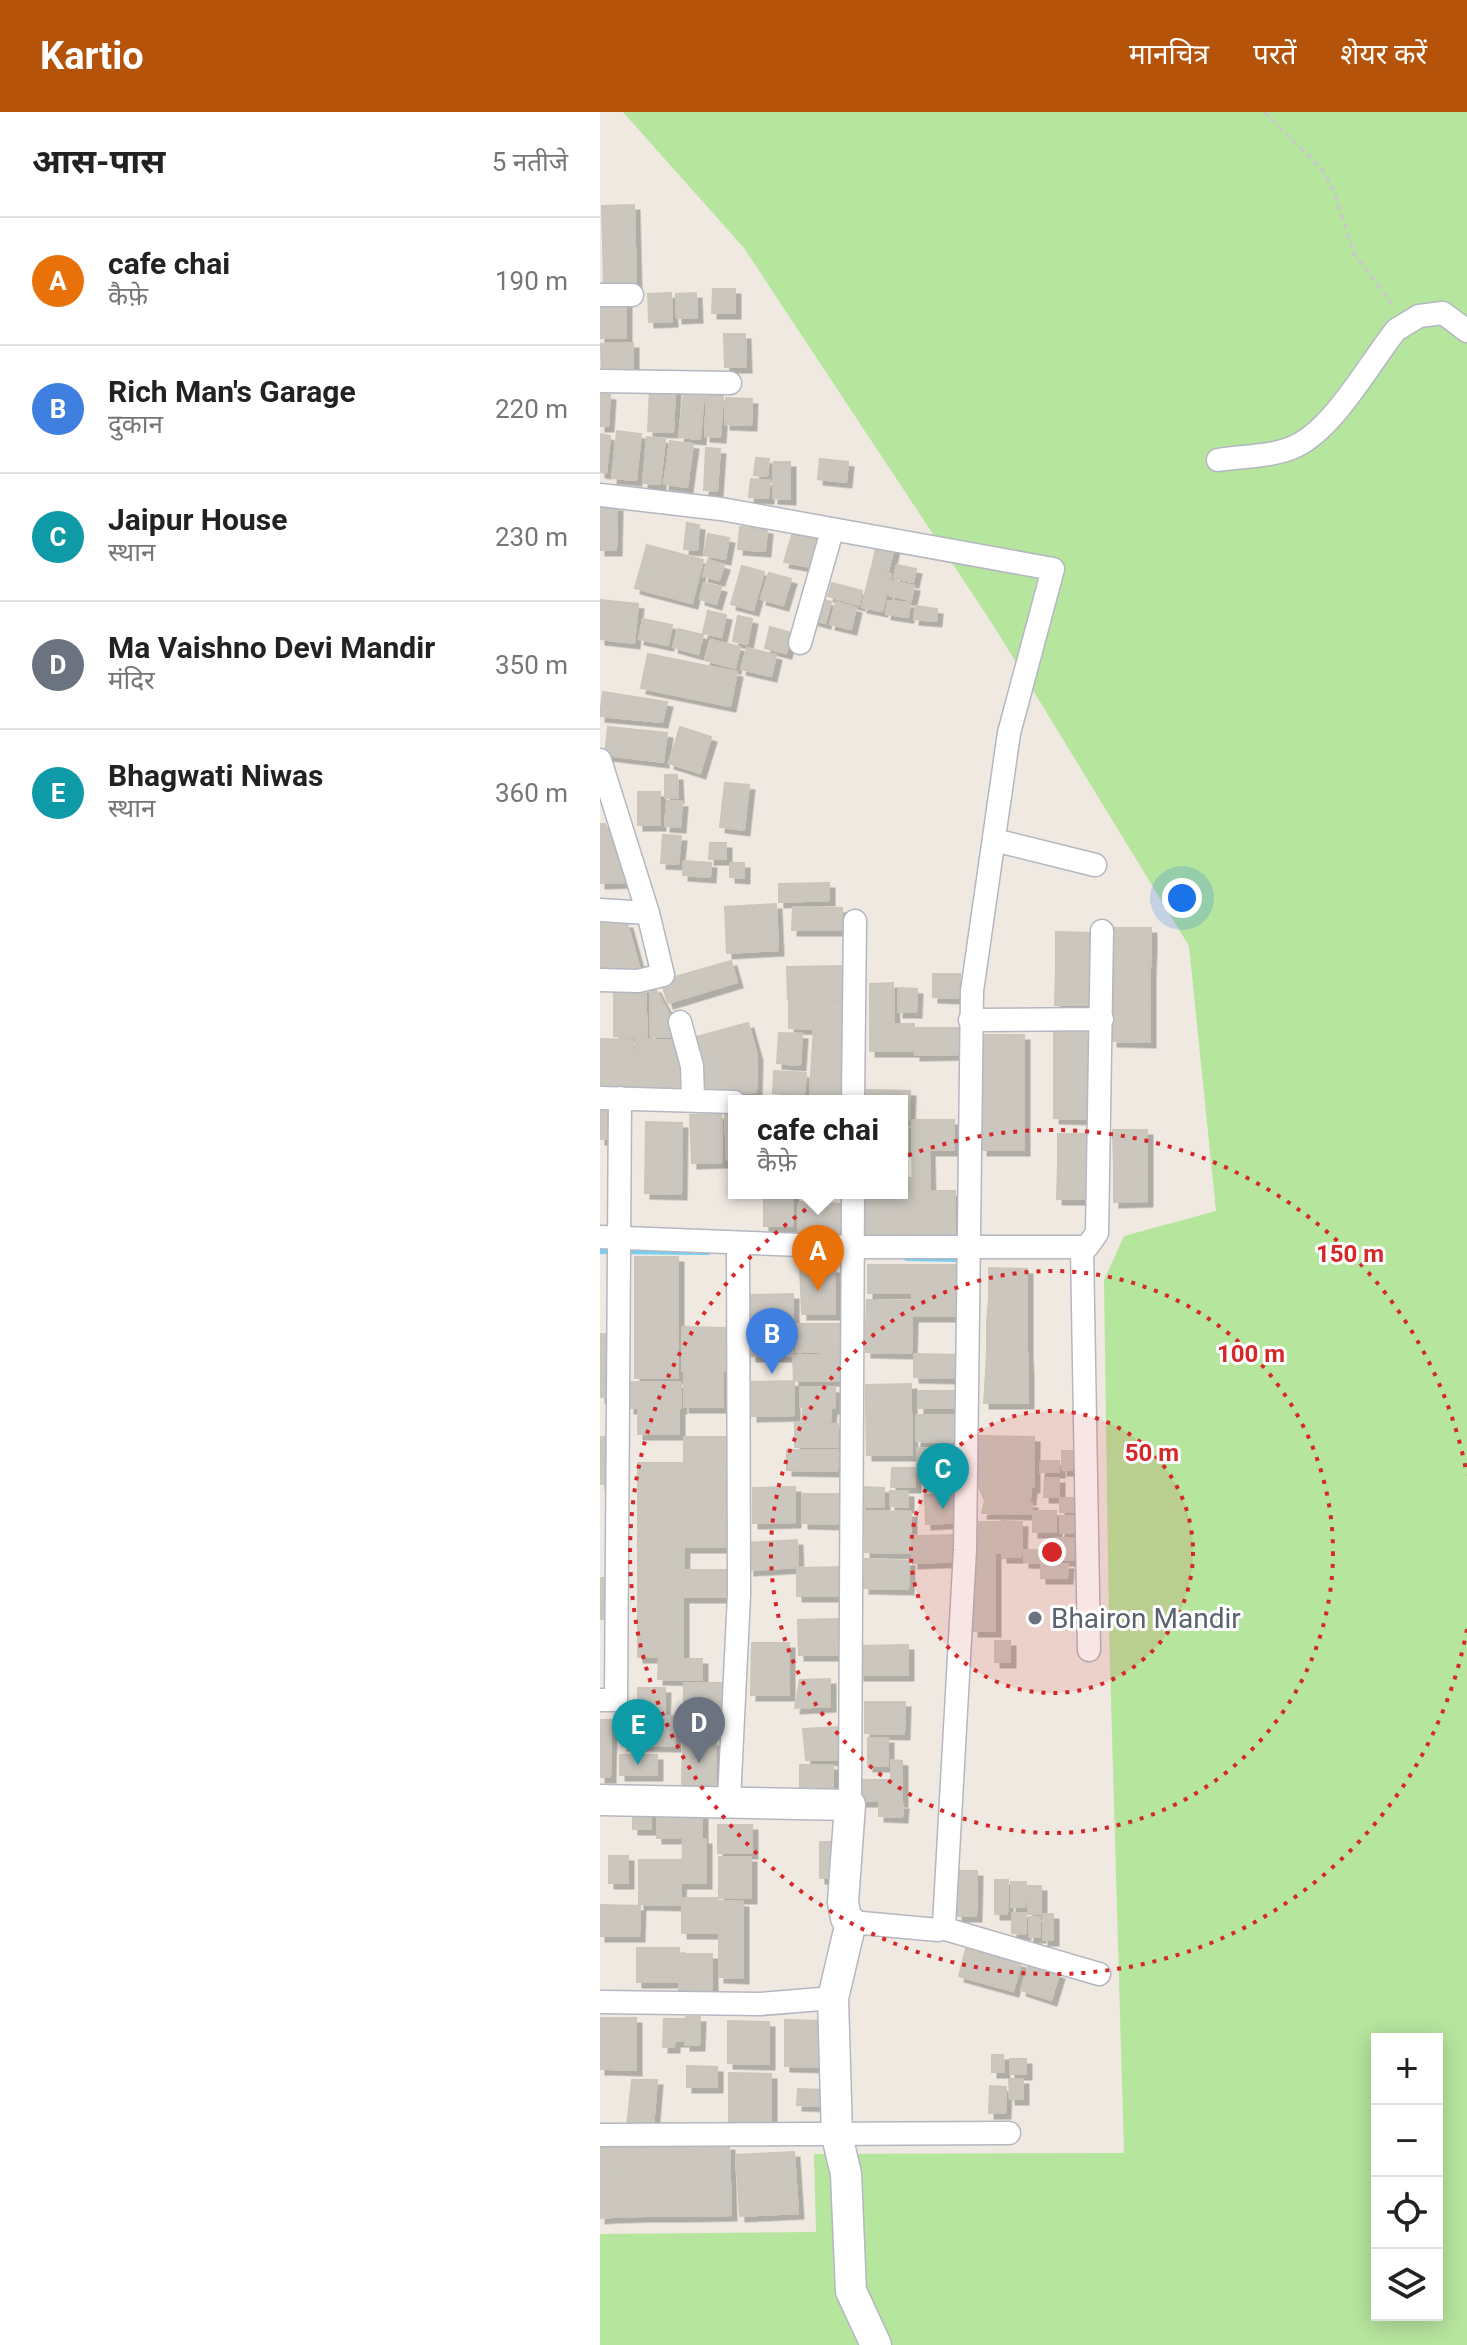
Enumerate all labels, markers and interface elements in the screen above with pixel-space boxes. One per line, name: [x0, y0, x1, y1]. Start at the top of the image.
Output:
text: Kartio: [40, 34, 144, 78]
text: मानचित्र: [1129, 38, 1209, 71]
text: परतें: [1253, 38, 1296, 71]
text: शेयर करें: [1340, 38, 1427, 71]
text: आस-पास: [32, 141, 165, 181]
text: 5 नतीजे: [492, 147, 568, 177]
text: cafe chai: [108, 246, 230, 281]
text: A: [49, 266, 67, 296]
text: 190 m: [495, 266, 568, 296]
text: कैफ़े: [108, 281, 148, 311]
text: Rich Man's Garage: [108, 374, 356, 409]
text: B: [50, 394, 66, 424]
text: 220 m: [495, 394, 568, 424]
text: दुकान: [108, 409, 163, 439]
text: Jaipur House: [108, 502, 287, 537]
text: C: [49, 522, 67, 552]
text: 230 m: [495, 522, 568, 552]
text: स्थान: [108, 537, 155, 567]
text: Ma Vaishno Devi Mandir: [108, 630, 435, 665]
text: D: [50, 650, 66, 680]
text: 350 m: [495, 650, 568, 680]
text: मंदिर: [108, 665, 155, 695]
text: Bhagwati Niwas: [108, 758, 323, 793]
text: E: [51, 778, 65, 808]
text: 360 m: [495, 778, 568, 808]
text: स्थान: [108, 793, 155, 823]
your location: [1162, 878, 1202, 918]
popup: [728, 1095, 908, 1199]
text: cafe chai: [757, 1112, 879, 1147]
text: कैफ़े: [757, 1147, 797, 1177]
pin: A: [792, 1225, 844, 1291]
text: 150 m: [1316, 1240, 1384, 1268]
pin: B: [746, 1308, 798, 1374]
text: 100 m: [1217, 1340, 1285, 1368]
text: 50 m: [1125, 1439, 1179, 1467]
pin: C: [917, 1443, 969, 1509]
centre of rings: [1038, 1538, 1066, 1566]
place label: Bhairon Mandir: [1051, 1602, 1241, 1635]
marker: Bhairon Mandir: [1026, 1609, 1044, 1627]
pin: D: [673, 1697, 725, 1763]
pin: E: [612, 1699, 664, 1765]
map controls: [1371, 2033, 1443, 2321]
button: +: [1371, 2033, 1443, 2105]
button: −: [1371, 2105, 1443, 2177]
button: locate: [1371, 2177, 1443, 2249]
button: layers: [1371, 2249, 1443, 2321]

